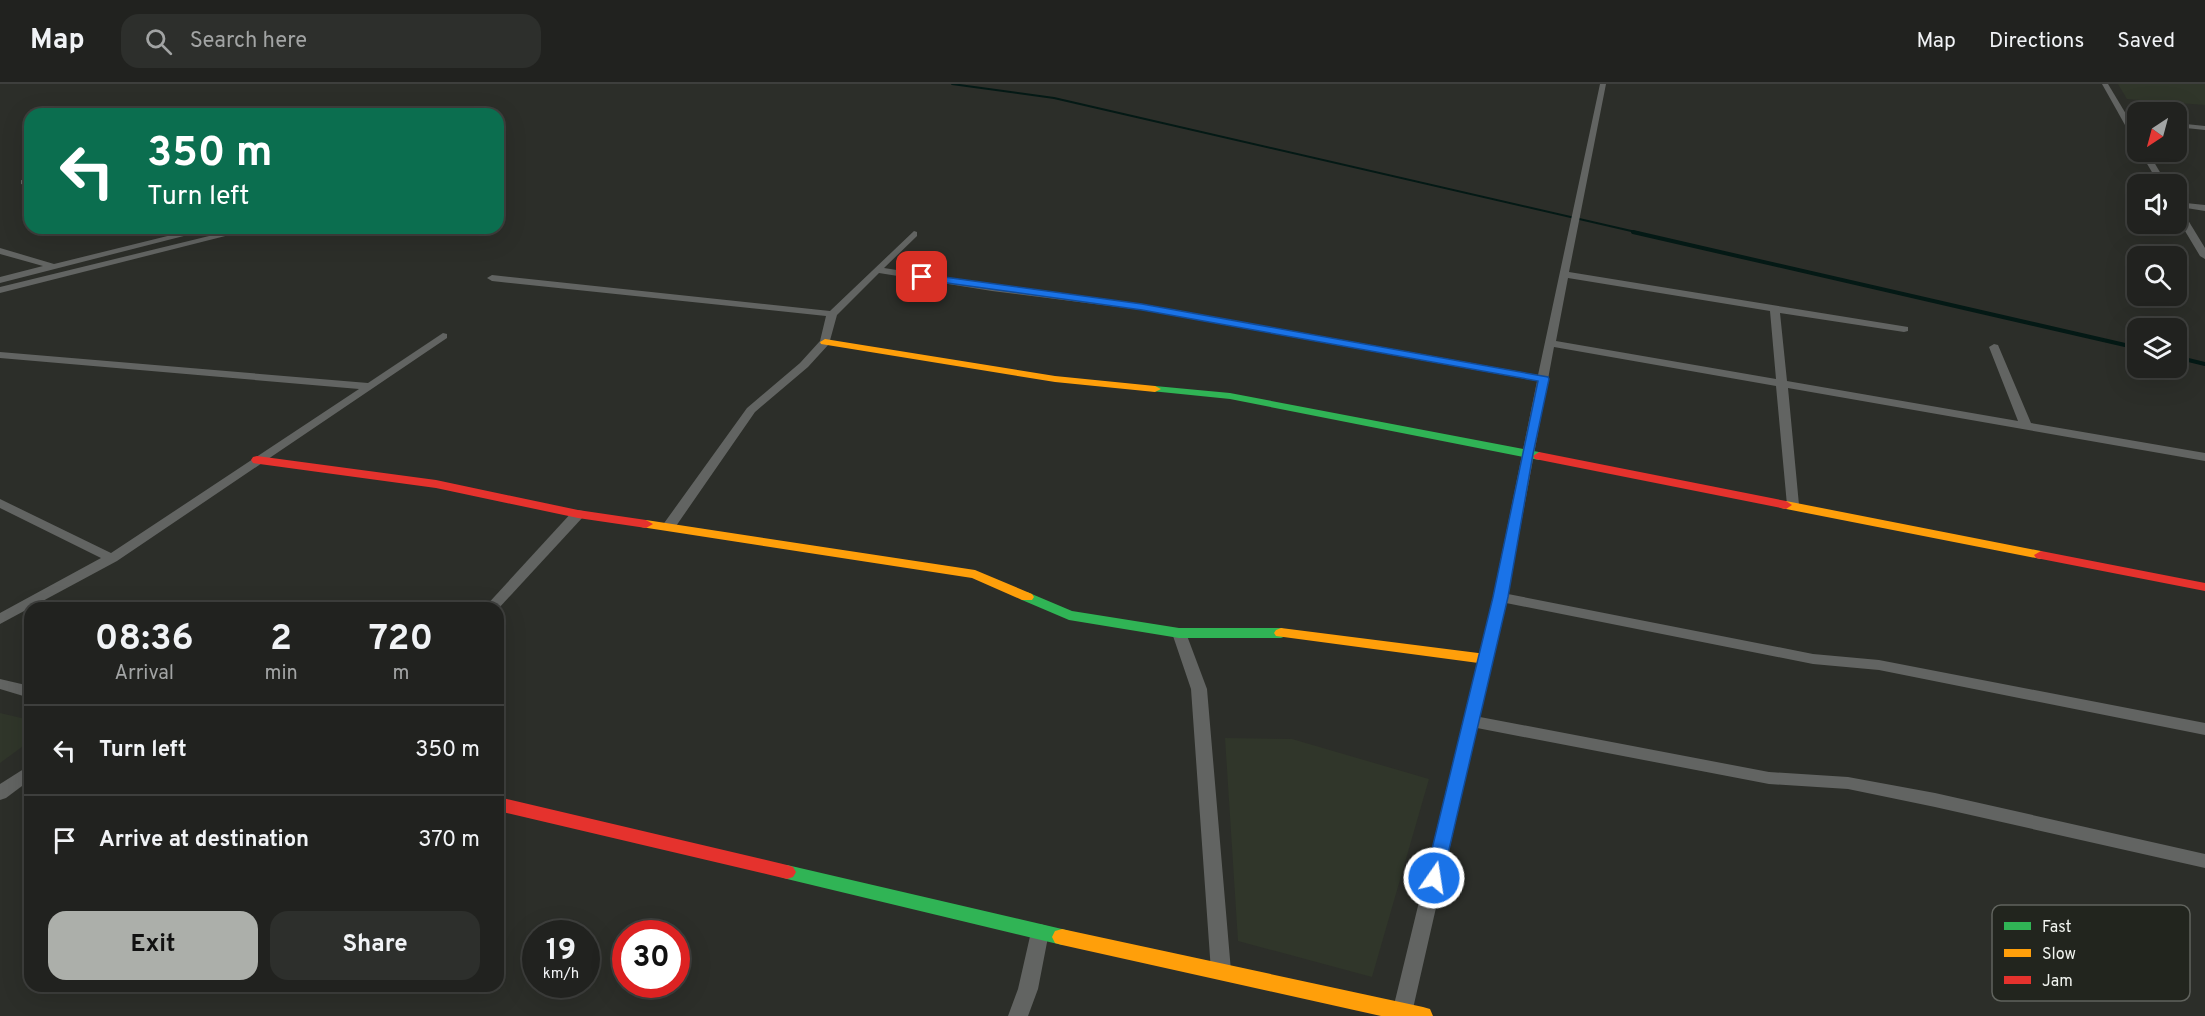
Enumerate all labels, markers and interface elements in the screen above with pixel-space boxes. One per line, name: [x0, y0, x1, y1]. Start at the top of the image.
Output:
search box: [121, 14, 541, 68]
text: Map: [30, 23, 85, 59]
icon: search: [142, 25, 175, 58]
text: Search here: [190, 28, 307, 55]
text: Map: [1916, 28, 1956, 55]
text: Directions: [1989, 28, 2084, 55]
text: Saved: [2117, 28, 2175, 55]
north arrow: [2127, 102, 2187, 162]
map controls: [2127, 102, 2187, 378]
text: 350 m: [147, 128, 273, 181]
icon: left: [48, 132, 126, 210]
button: sound: [2127, 174, 2187, 234]
text: Turn left: [147, 180, 249, 214]
button: search: [2127, 246, 2187, 306]
pin: [896, 251, 947, 302]
icon: arrive: [905, 260, 938, 293]
button: layers: [2127, 318, 2187, 378]
text: 08:36: [95, 617, 194, 663]
text: 2: [270, 617, 292, 663]
text: 720: [369, 617, 433, 663]
text: Arrival: [114, 661, 174, 687]
text: min: [264, 661, 298, 687]
text: m: [392, 661, 409, 687]
icon: left: [48, 734, 81, 767]
text: Turn left: [99, 737, 187, 764]
text: 350 m: [415, 737, 480, 764]
icon: arrive: [48, 824, 81, 857]
text: Arrive at destination: [99, 827, 309, 854]
text: 370 m: [418, 827, 480, 854]
position arrow: [1402, 846, 1466, 910]
legend: [1992, 905, 2190, 1001]
button: Exit: [48, 911, 258, 980]
button: Share: [270, 911, 480, 980]
text: Fast: [2042, 918, 2072, 938]
speed limit sign: 30: [612, 920, 690, 998]
text: 19: [546, 933, 576, 970]
text: Slow: [2042, 945, 2076, 965]
text: km/h: [543, 965, 579, 984]
text: Jam: [2042, 972, 2073, 992]

